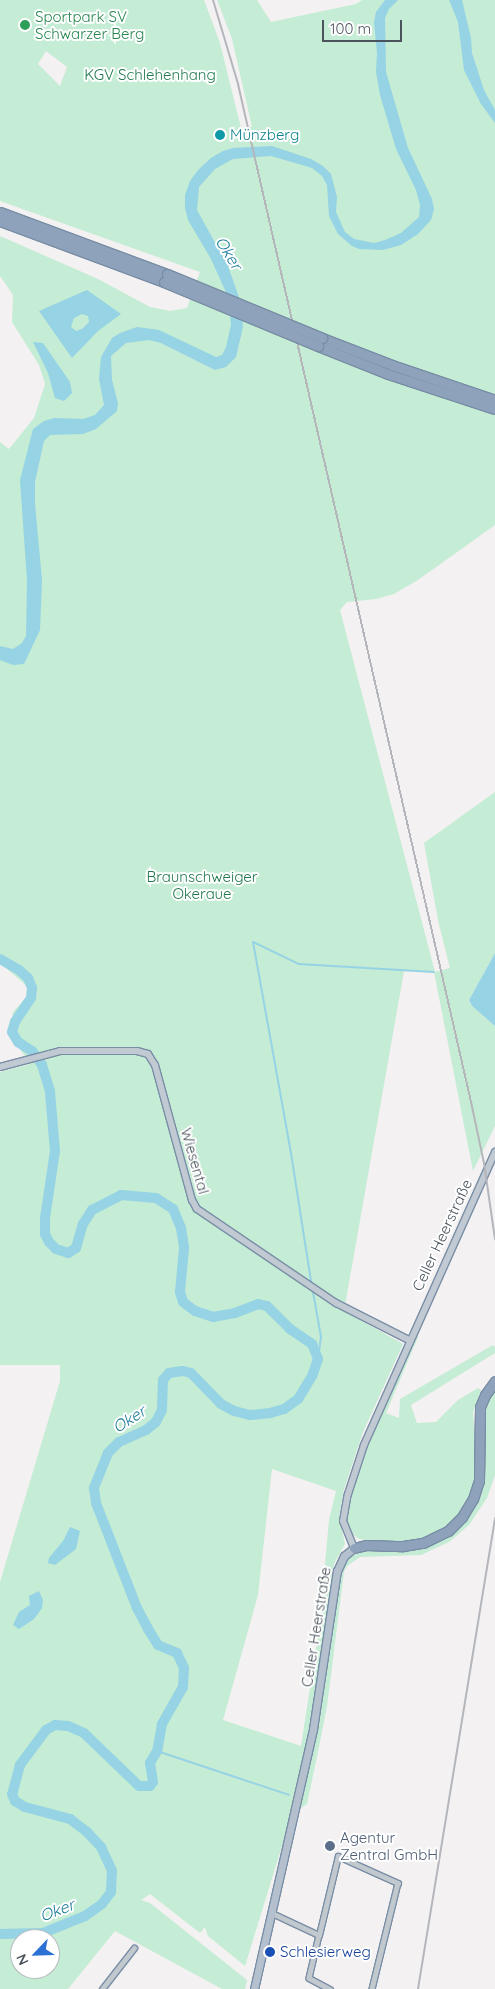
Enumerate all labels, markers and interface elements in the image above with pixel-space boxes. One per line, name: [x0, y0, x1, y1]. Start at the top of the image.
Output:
place label: Sportpark SV Schwarzer Berg: [35, 7, 144, 42]
scale bar: [325, 10, 405, 42]
marker: Sportpark SV Schwarzer Berg: [19, 19, 31, 31]
text: 100 m: [330, 19, 371, 38]
park label: KGV Schlehenhang: [84, 66, 216, 84]
place label: Münzberg: [230, 126, 299, 144]
marker: Münzberg: [214, 129, 226, 141]
water label: Oker: [211, 233, 247, 273]
park label: Braunschweiger Okeraue: [146, 867, 258, 902]
street label: Wiesental: [177, 1126, 213, 1196]
street label: Celler Heerstraße: [408, 1176, 476, 1294]
water label: Oker: [109, 1401, 149, 1437]
street label: Celler Heerstraße: [298, 1566, 334, 1688]
place label: Agentur Zentral GmbH: [340, 1828, 438, 1863]
marker: Agentur Zentral GmbH: [324, 1840, 336, 1852]
water label: Oker: [37, 1895, 77, 1925]
north arrow: [10, 1929, 60, 1979]
place label: Schlesierweg: [280, 1943, 371, 1961]
marker: Schlesierweg: [264, 1946, 276, 1958]
text: N: [12, 1951, 33, 1968]

